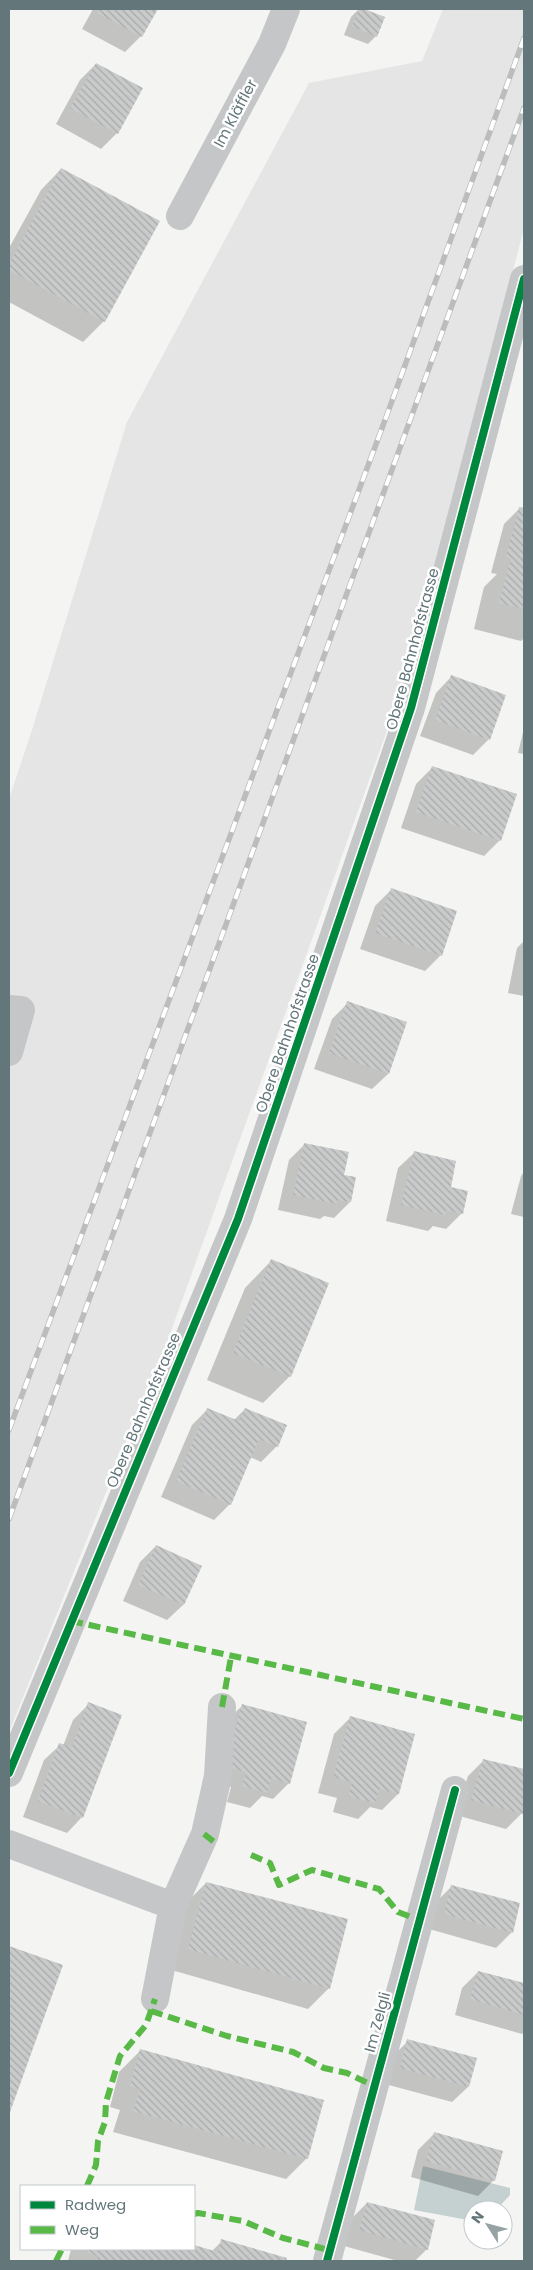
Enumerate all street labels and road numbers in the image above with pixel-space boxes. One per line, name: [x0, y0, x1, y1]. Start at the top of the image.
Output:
street label: Im Kläffler: [208, 75, 262, 151]
street label: Obere Bahnhofstrasse: [380, 566, 444, 732]
street label: Obere Bahnhofstrasse: [250, 951, 324, 1115]
street label: Obere Bahnhofstrasse: [101, 1329, 185, 1491]
street label: Im Zelgli: [359, 1989, 395, 2055]

